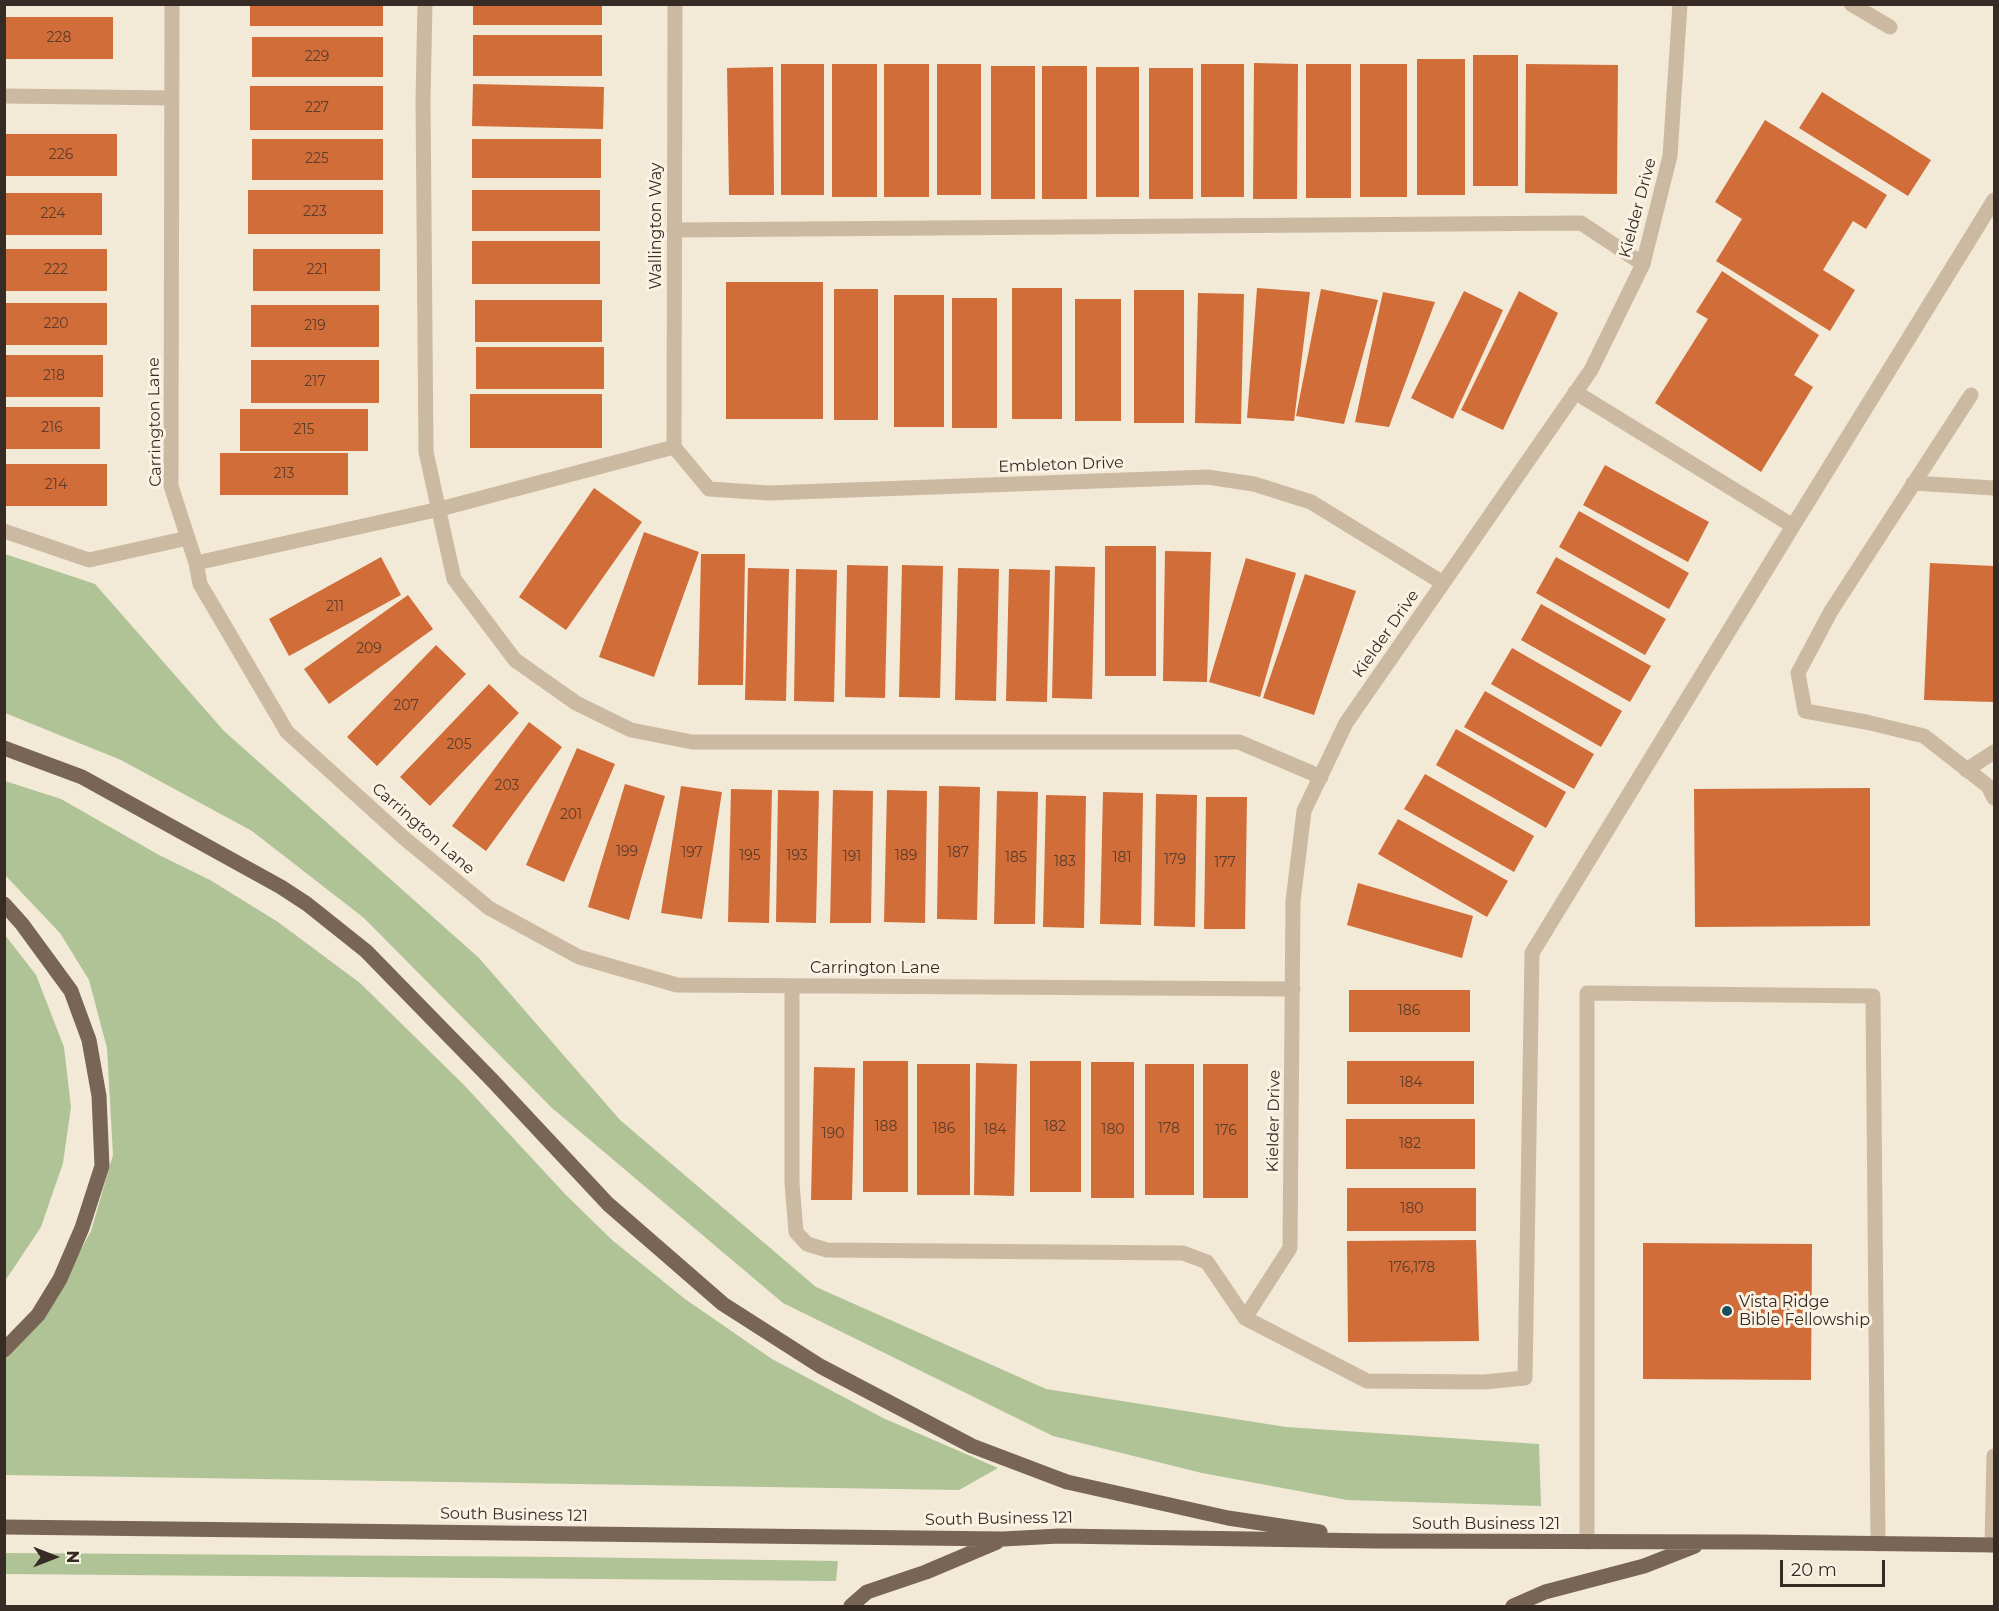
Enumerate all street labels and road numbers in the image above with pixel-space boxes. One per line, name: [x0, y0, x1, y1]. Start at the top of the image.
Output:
street label: Kielder Drive: [1615, 156, 1661, 260]
street label: Wallington Way: [646, 163, 666, 289]
street label: Carrington Lane: [144, 357, 166, 487]
street label: Embleton Drive: [998, 453, 1124, 477]
street label: Kielder Drive: [1349, 586, 1423, 682]
street label: Carrington Lane: [368, 779, 478, 879]
street label: Carrington Lane: [810, 958, 940, 978]
street label: Kielder Drive: [1264, 1070, 1284, 1172]
street label: South Business 121: [440, 1504, 588, 1526]
street label: South Business 121: [925, 1508, 1073, 1530]
street label: South Business 121: [1412, 1514, 1560, 1534]

